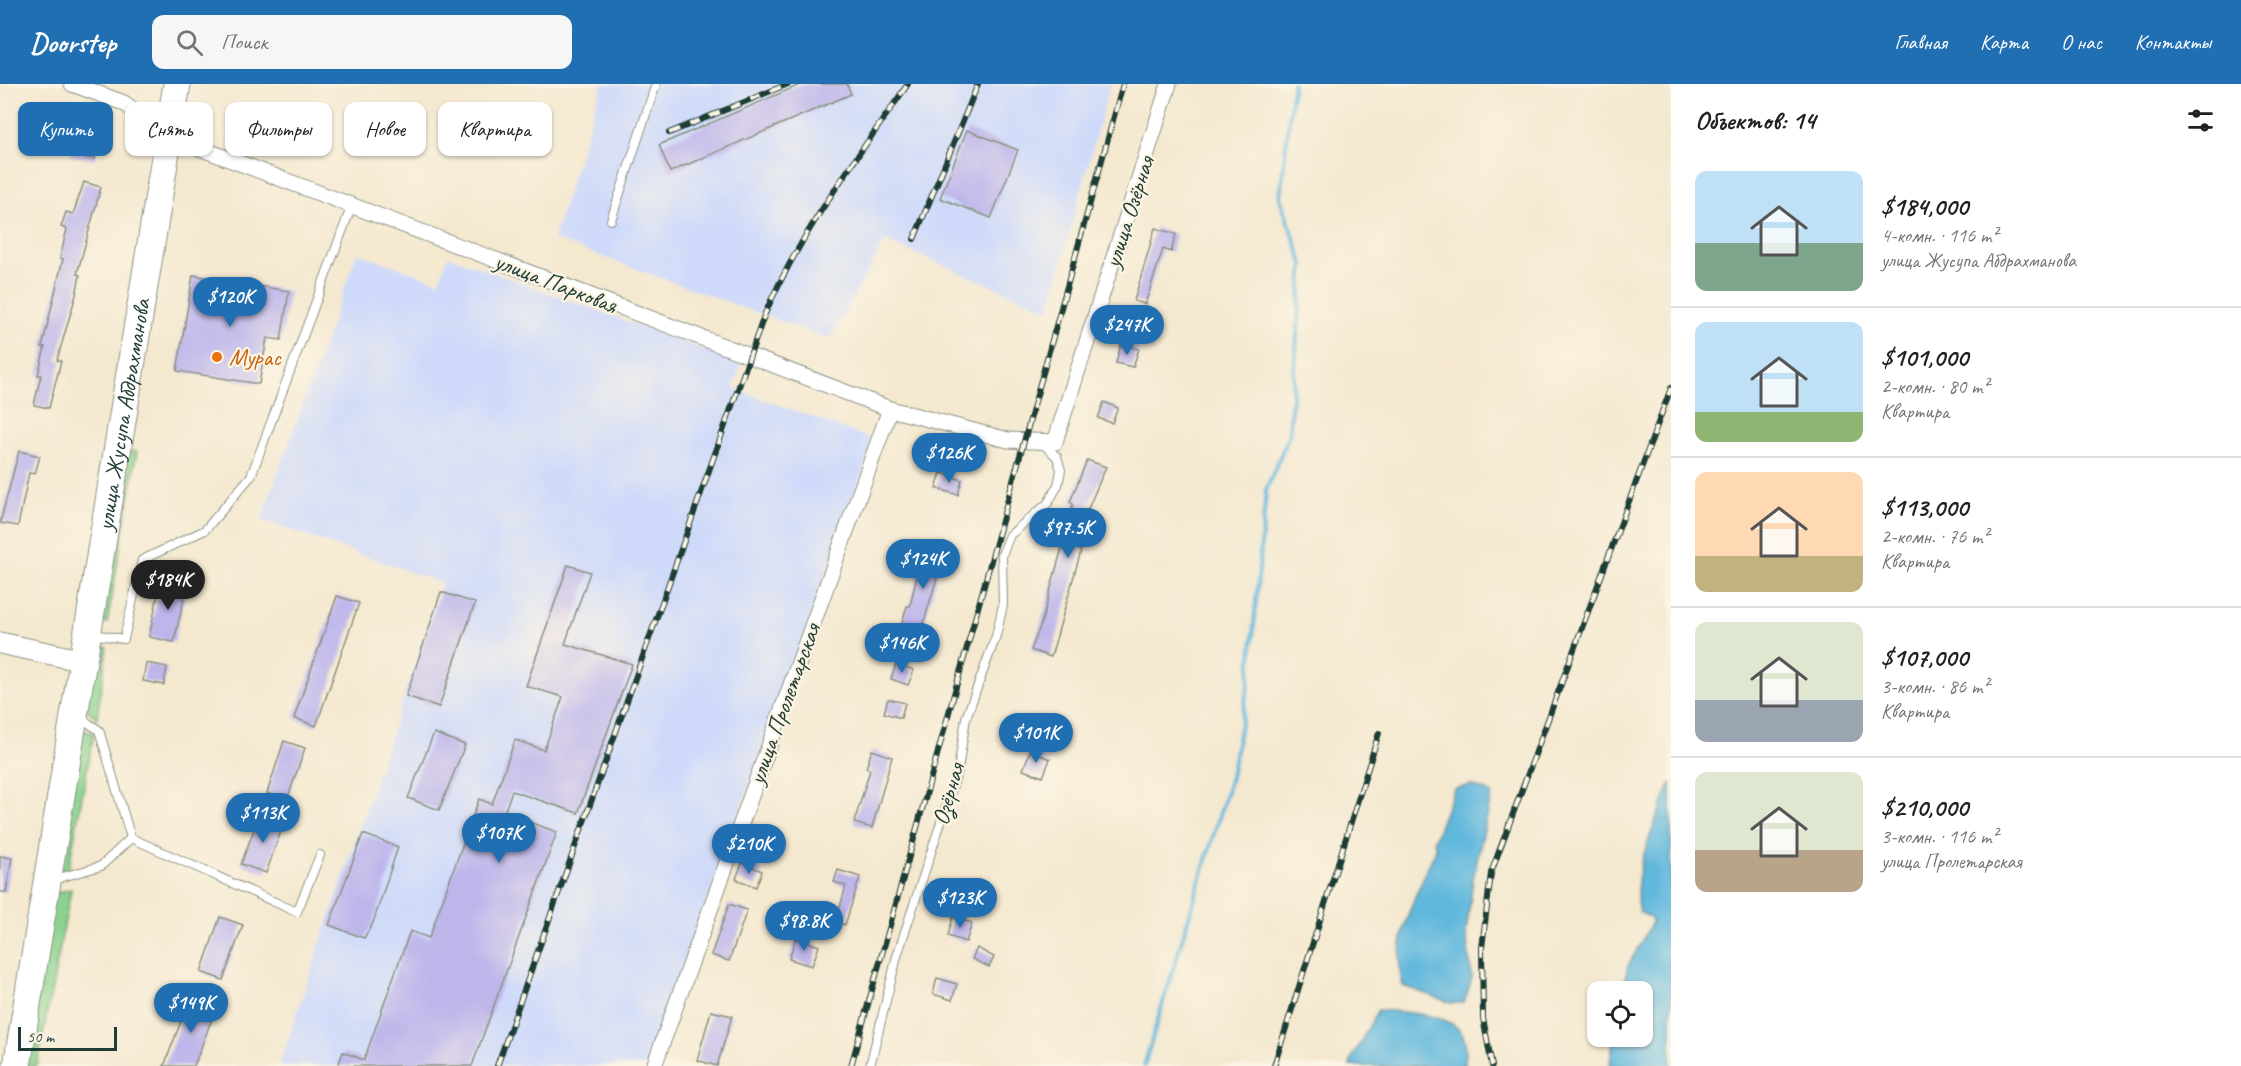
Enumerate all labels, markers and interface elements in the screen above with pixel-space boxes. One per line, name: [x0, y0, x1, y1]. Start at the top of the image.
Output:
search box: [152, 15, 572, 69]
text: Doorstep: [30, 25, 116, 60]
icon: search: [173, 26, 206, 59]
text: Поиск: [221, 28, 268, 56]
text: Главная: [1894, 29, 1947, 55]
text: Карта: [1980, 29, 2028, 55]
text: О нас: [2061, 29, 2102, 55]
text: Контакты: [2135, 29, 2211, 55]
chip: Купить: [18, 102, 113, 156]
chip: Снять: [125, 102, 213, 156]
chip: Фильтры: [225, 102, 332, 156]
chip: Новое: [344, 102, 426, 156]
chip: Квартира: [438, 102, 552, 156]
text: Объектов: 14: [1695, 104, 1815, 137]
icon: filters: [2184, 104, 2217, 137]
street label: улица Озёрная: [1096, 151, 1162, 273]
text: $184,000: [1881, 190, 1968, 223]
icon: home: [1743, 195, 1815, 267]
text: 4-комн. · 116 m²: [1881, 223, 1998, 248]
street label: улица Парковая: [489, 245, 623, 321]
text: улица Жусупа Абдрахманова: [1881, 248, 2076, 273]
pin: $120K: [188, 277, 272, 328]
text: $120K: [207, 284, 253, 309]
street label: улица Жусупа Абдрахманова: [89, 295, 157, 535]
pin: $247K: [1085, 305, 1169, 356]
text: $247K: [1104, 312, 1150, 337]
text: $101,000: [1881, 341, 1968, 374]
place label: Мурас: [229, 342, 282, 372]
icon: home: [1743, 346, 1815, 418]
marker: Мурас: [210, 350, 224, 364]
text: 2-комн. · 80 m²: [1881, 374, 1989, 399]
text: Квартира: [1881, 399, 1949, 424]
pin: $126K: [907, 433, 991, 484]
text: $126K: [926, 440, 972, 465]
text: $113,000: [1881, 491, 1968, 524]
icon: home: [1743, 496, 1815, 568]
pin: $97.5K: [1019, 508, 1117, 559]
text: $97.5K: [1043, 515, 1093, 540]
text: 2-комн. · 76 m²: [1881, 524, 1989, 549]
pin: $124K: [881, 539, 965, 590]
text: $124K: [900, 546, 946, 571]
text: Квартира: [1881, 549, 1949, 574]
pin: $184K: [126, 560, 210, 611]
text: $184K: [145, 567, 191, 592]
street label: улица Пролетарская: [740, 618, 827, 790]
pin: $146K: [860, 623, 944, 674]
text: $146K: [879, 630, 925, 655]
text: $107,000: [1881, 641, 1968, 674]
icon: home: [1743, 646, 1815, 718]
text: 3-комн. · 86 m²: [1881, 674, 1989, 699]
text: Квартира: [1881, 699, 1949, 724]
pin: $101K: [994, 713, 1078, 764]
text: $101K: [1013, 720, 1059, 745]
street label: Озёрная: [925, 758, 972, 829]
text: $210,000: [1881, 791, 1968, 824]
pin: $113K: [221, 793, 305, 844]
icon: home: [1743, 796, 1815, 868]
text: $113K: [240, 800, 286, 825]
pin: $107K: [457, 813, 541, 864]
text: $107K: [476, 820, 522, 845]
pin: $210K: [707, 824, 791, 875]
text: 3-комн. · 116 m²: [1881, 824, 1998, 849]
text: $210K: [726, 831, 772, 856]
text: улица Пролетарская: [1881, 849, 2022, 874]
pin: $123K: [918, 878, 1002, 929]
text: $123K: [937, 885, 983, 910]
pin: $98.8K: [755, 901, 853, 952]
text: $98.8K: [779, 908, 829, 933]
map controls: [1587, 981, 1653, 1047]
button: locate: [1587, 981, 1653, 1047]
pin: $149K: [149, 983, 233, 1034]
text: $149K: [168, 990, 214, 1015]
scale bar: [18, 1024, 117, 1052]
text: 50 m: [27, 1027, 54, 1047]

